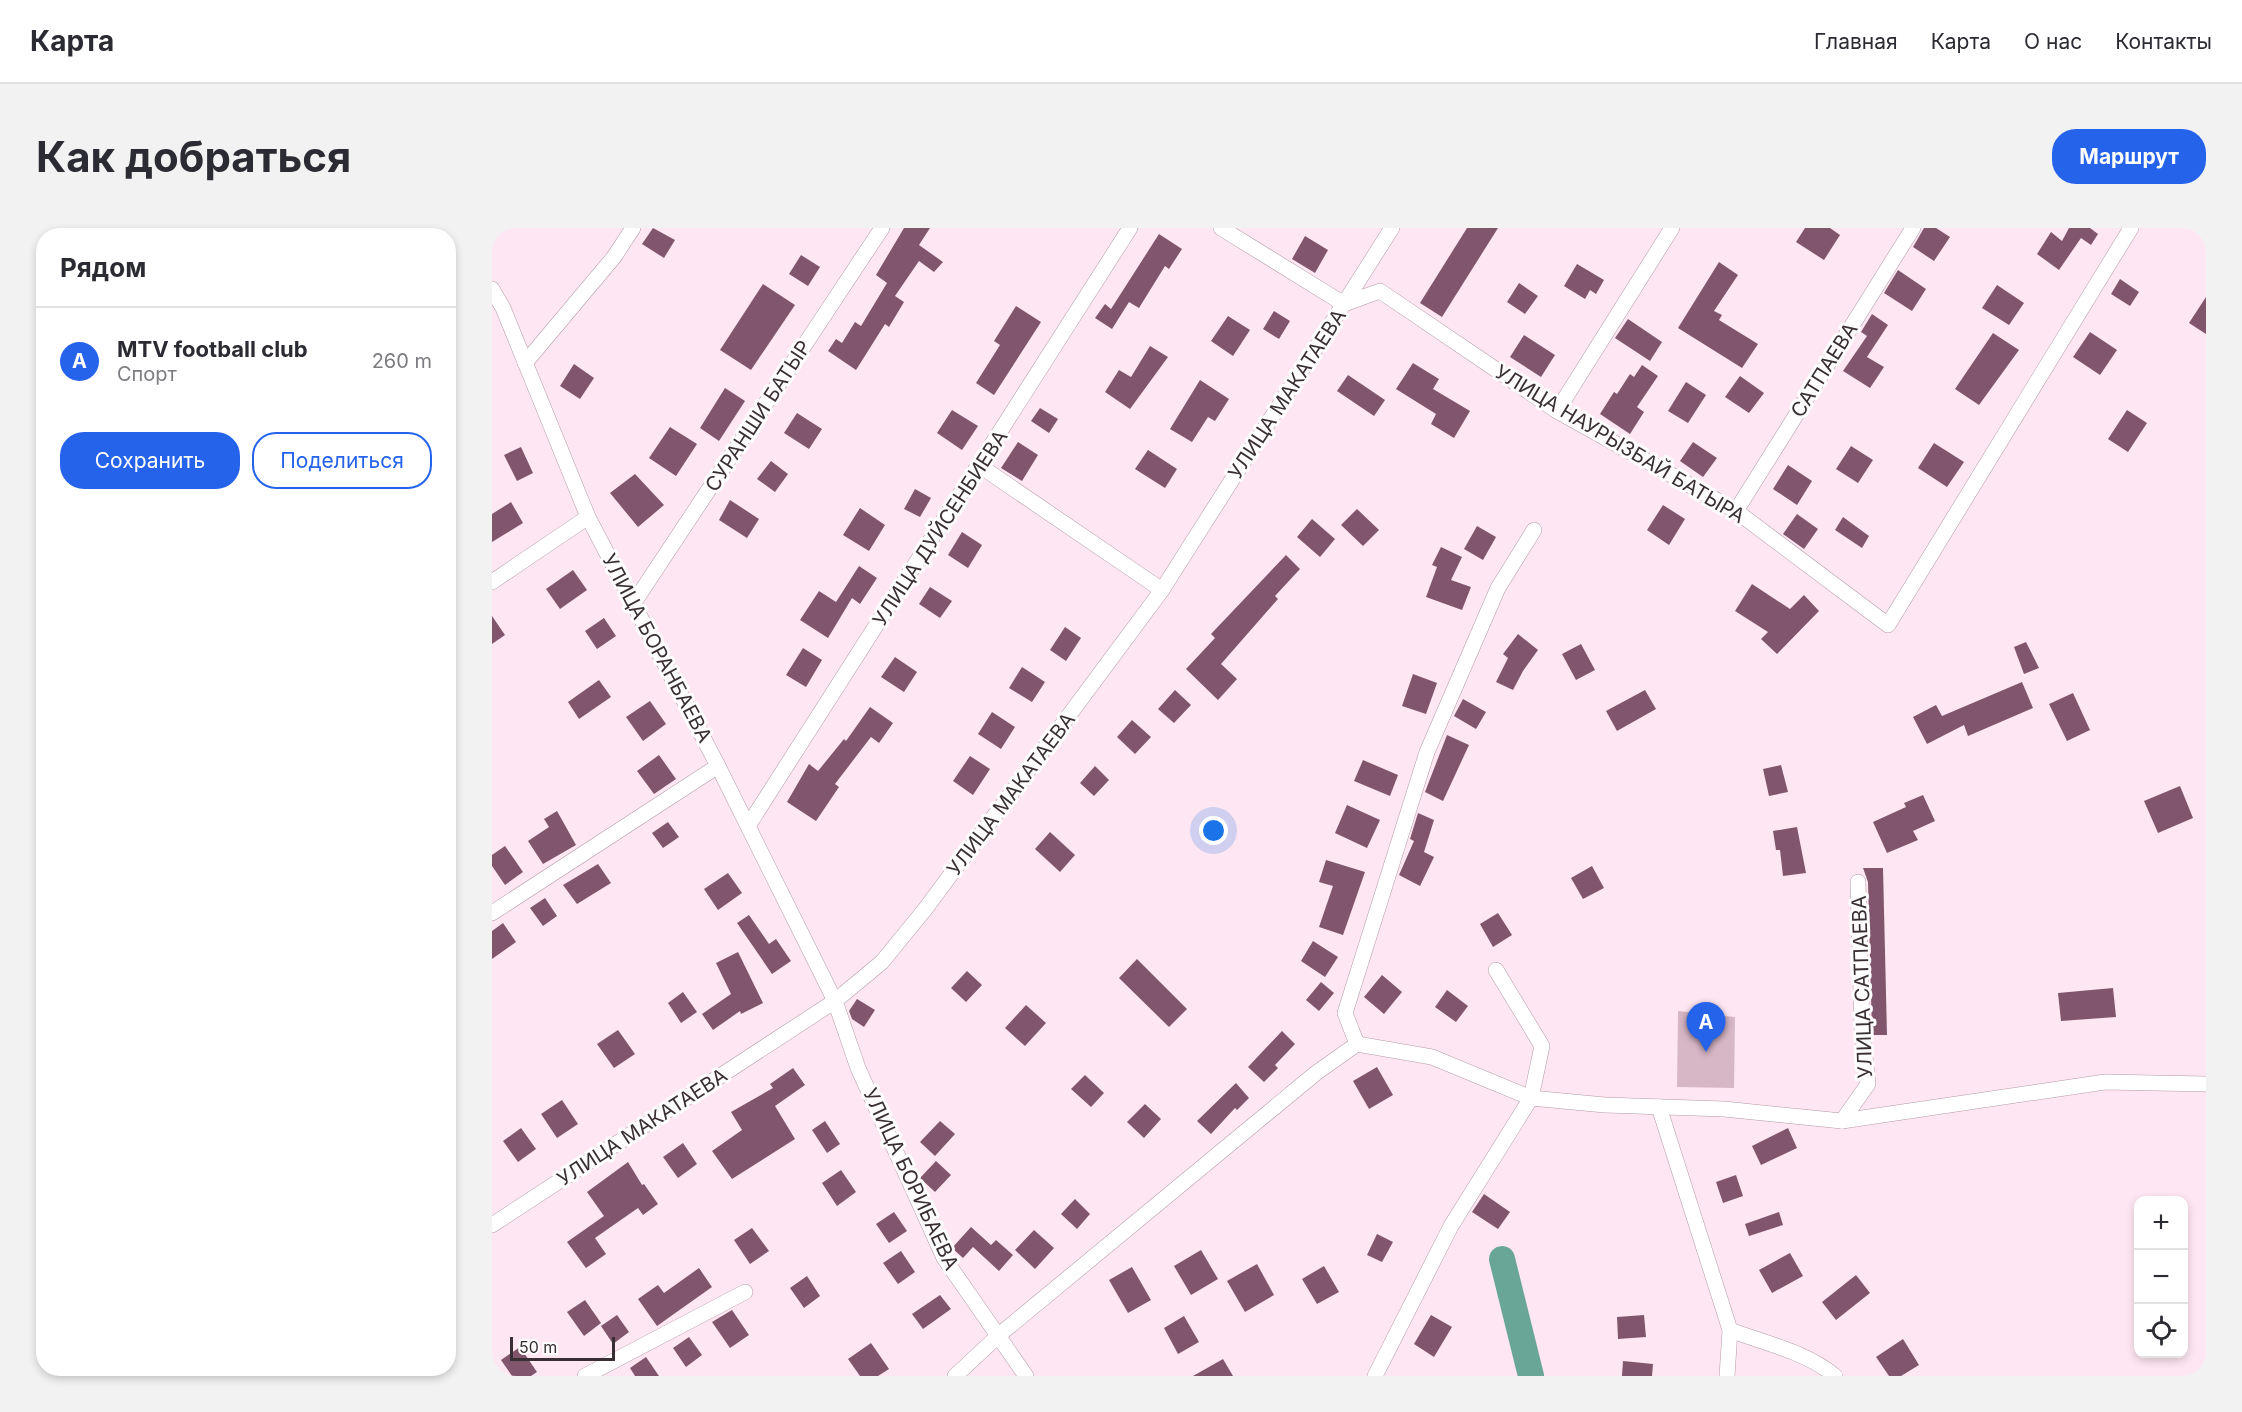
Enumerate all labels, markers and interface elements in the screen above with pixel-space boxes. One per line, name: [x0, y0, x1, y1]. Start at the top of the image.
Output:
text: Карта: [30, 24, 114, 58]
text: Главная: [1814, 29, 1898, 54]
text: Карта: [1931, 29, 1991, 54]
text: О нас: [2024, 29, 2082, 54]
text: Контакты: [2115, 29, 2212, 54]
button: Маршрут: [2052, 129, 2206, 184]
text: Как добраться: [36, 131, 351, 182]
text: Рядом: [60, 252, 146, 283]
street label: УЛИЦА МАКАТАЕВА: [1223, 304, 1351, 483]
street label: САТПАЕВА: [1786, 318, 1863, 422]
text: MTV football club: [117, 336, 308, 362]
street label: СУРАНШИ БАТЫР: [700, 336, 816, 496]
text: A: [72, 349, 87, 373]
text: 260 m: [372, 349, 432, 373]
street label: УЛИЦА НАУРЫЗБАЙ БАТЫРА: [1491, 359, 1750, 528]
text: Спорт: [117, 362, 177, 386]
street label: УЛИЦА ДУЙСЕНБИЕВА: [867, 425, 1012, 631]
button: Сохранить: [60, 432, 240, 489]
button: Поделиться: [252, 432, 432, 489]
street label: УЛИЦА БОРАНБАЕВА: [597, 550, 717, 747]
street label: УЛИЦА МАКАТАЕВА: [942, 708, 1080, 880]
your location: [1199, 816, 1228, 845]
street label: УЛИЦА САТПАЕВА: [1847, 895, 1877, 1079]
pin: A: [1686, 1002, 1726, 1052]
street label: УЛИЦА МАКАТАЕВА: [553, 1063, 732, 1191]
street label: УЛИЦА БОРИБАЕВА: [858, 1084, 964, 1274]
map controls: [2134, 1196, 2188, 1358]
button: +: [2134, 1196, 2188, 1250]
button: −: [2134, 1250, 2188, 1304]
button: locate: [2134, 1304, 2188, 1358]
scale bar: [510, 1334, 615, 1362]
text: 50 m: [519, 1337, 557, 1357]

